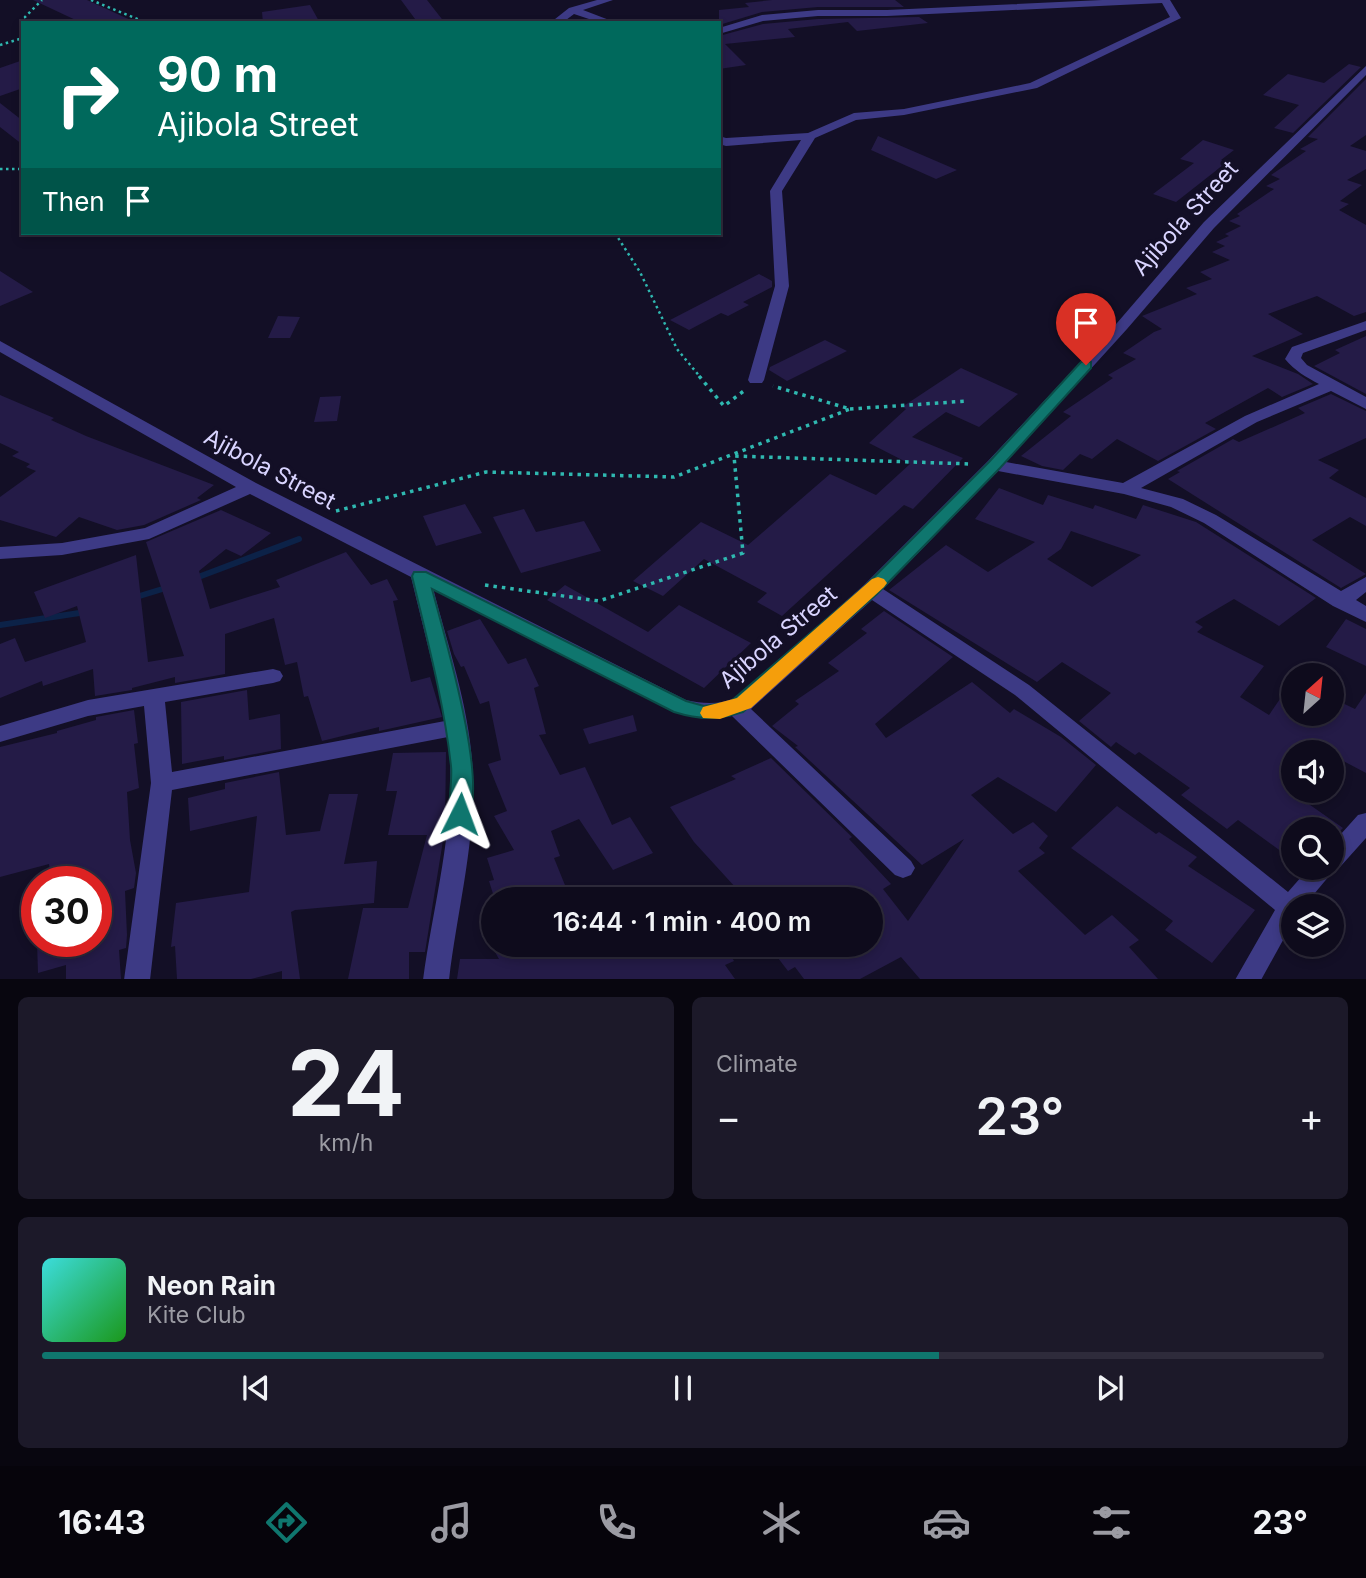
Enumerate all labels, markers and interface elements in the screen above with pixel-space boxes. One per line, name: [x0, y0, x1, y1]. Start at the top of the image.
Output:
text: 90 m: [157, 45, 278, 104]
icon: right: [42, 49, 133, 140]
text: Ajibola Street: [157, 105, 358, 144]
street label: Ajibola Street: [1126, 155, 1244, 281]
icon: arrive: [119, 182, 157, 220]
text: Then: [42, 186, 105, 217]
pin: [1056, 293, 1116, 365]
icon: arrive: [1067, 304, 1105, 342]
street label: Ajibola Street: [200, 423, 341, 516]
street label: Ajibola Street: [714, 579, 843, 694]
north arrow: [1281, 663, 1344, 726]
map controls: [1281, 663, 1344, 957]
button: sound: [1281, 740, 1344, 803]
position arrow: [423, 777, 497, 851]
button: search: [1281, 817, 1344, 880]
speed limit sign: 30: [21, 866, 112, 957]
button: layers: [1281, 894, 1344, 957]
text: 16:44 · 1 min · 400 m: [553, 906, 811, 937]
text: 24: [287, 1028, 405, 1138]
text: Climate: [716, 1050, 798, 1078]
text: 23°: [976, 1085, 1064, 1148]
text: −: [716, 1094, 741, 1140]
text: +: [1299, 1094, 1324, 1140]
text: km/h: [319, 1129, 373, 1157]
text: Neon Rain: [147, 1270, 276, 1301]
text: Kite Club: [147, 1301, 246, 1329]
icon: previous: [237, 1369, 275, 1407]
icon: pause: [664, 1369, 702, 1407]
icon: next: [1091, 1369, 1129, 1407]
icon: directions: [262, 1498, 311, 1547]
icon: music: [427, 1498, 476, 1547]
icon: phone: [592, 1498, 641, 1547]
icon: climate: [757, 1498, 806, 1547]
icon: car: [922, 1498, 971, 1547]
icon: filters: [1087, 1498, 1136, 1547]
text: 16:43: [58, 1503, 146, 1542]
text: 23°: [1253, 1503, 1308, 1542]

